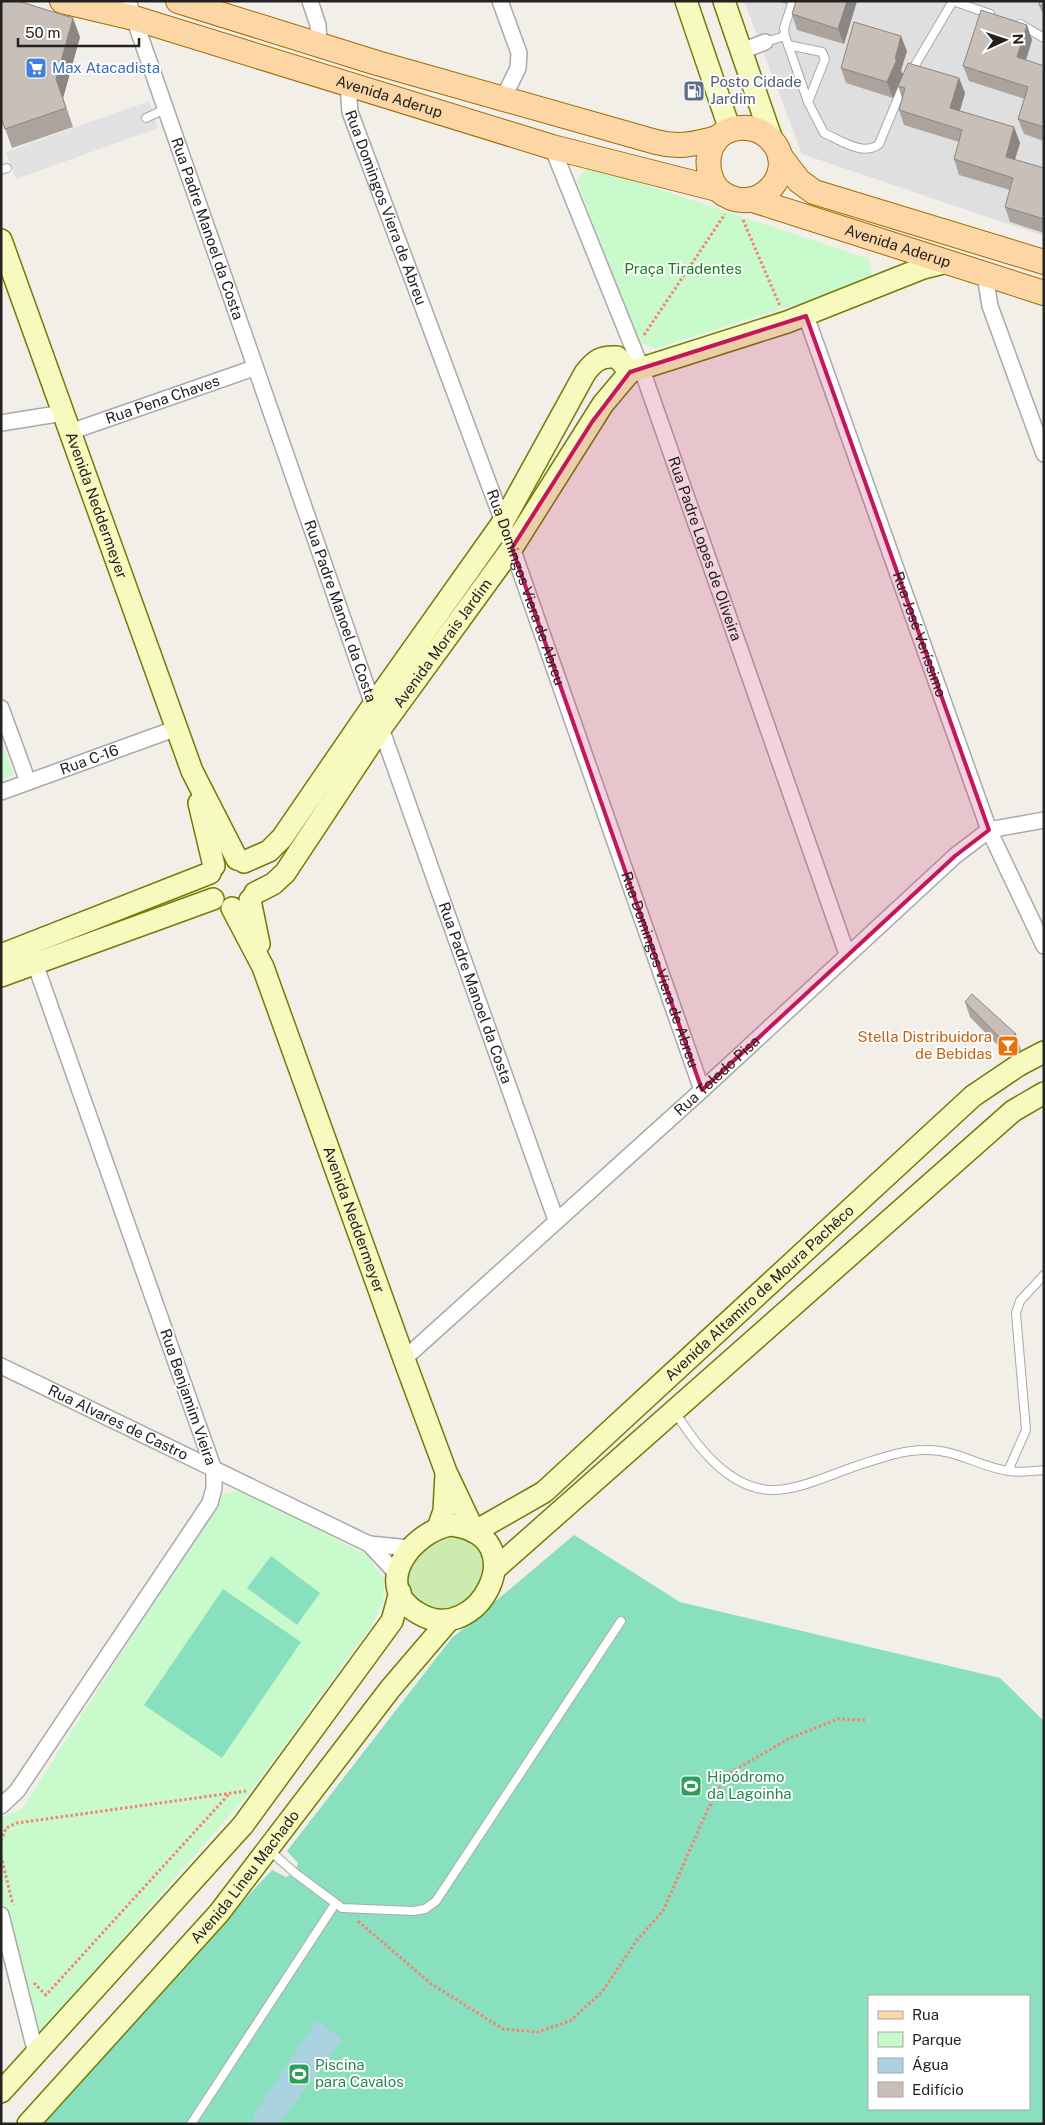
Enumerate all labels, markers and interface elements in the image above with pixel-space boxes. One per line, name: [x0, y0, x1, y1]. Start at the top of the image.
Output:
scale bar: [18, 15, 139, 47]
north arrow: [980, 15, 1030, 65]
text: 50 m: [25, 24, 60, 41]
text: N: [1010, 33, 1026, 45]
supermarket icon: Max Atacadista: [24, 56, 48, 80]
place label: Max Atacadista: [52, 59, 160, 76]
street label: Avenida Aderup: [334, 72, 445, 121]
place label: Posto Cidade Jardim: [710, 73, 802, 107]
fuel station icon: Posto Cidade Jardim: [682, 79, 706, 103]
street label: Rua Domingos Viera de Abreu: [342, 108, 430, 307]
street label: Rua Padre Manoel da Costa: [168, 135, 247, 322]
street label: Avenida Aderup: [843, 221, 953, 271]
park label: Praça Tiradentes: [624, 260, 742, 277]
street label: Rua Pena Chaves: [103, 372, 222, 427]
street label: Avenida Neddermeyer: [63, 430, 131, 581]
street label: Rua Padre Lopes de Oliveira: [665, 454, 745, 643]
street label: Rua Domingos Viera de Abreu: [484, 487, 569, 688]
street label: Rua Padre Manoel da Costa: [301, 518, 380, 704]
street label: Rua José Veríssimo: [890, 569, 950, 699]
street label: Avenida Morais Jardim: [390, 575, 495, 711]
street label: Rua C-16: [58, 741, 121, 778]
street label: Rua Domingos Viera de Abreu: [618, 869, 702, 1070]
street label: Rua Padre Manoel da Costa: [436, 900, 516, 1086]
place label: Stella Distribuidora de Bebidas: [858, 1028, 992, 1062]
street label: Rua Toledo Pisa: [670, 1032, 763, 1119]
bar icon: Stella Distribuidora de Bebidas: [996, 1034, 1020, 1058]
street label: Avenida Neddermeyer: [320, 1144, 389, 1295]
street label: Avenida Altamiro de Moura Pachêco: [661, 1201, 857, 1384]
street label: Rua Benjamim Vieira: [157, 1326, 220, 1467]
street label: Rua Alvares de Castro: [45, 1381, 191, 1463]
place label: Hipódromo da Lagoinha: [707, 1768, 792, 1802]
sports icon: Hipódromo da Lagoinha: [679, 1774, 703, 1798]
street label: Avenida Lineu Machado: [187, 1807, 302, 1947]
legend: [868, 1995, 1030, 2110]
text: Rua: [912, 2006, 939, 2023]
text: Parque: [912, 2031, 962, 2048]
place label: Piscina para Cavalos: [315, 2056, 404, 2090]
text: Água: [912, 2056, 949, 2073]
sports icon: Piscina para Cavalos: [287, 2062, 311, 2086]
text: Edifício: [912, 2081, 964, 2098]

